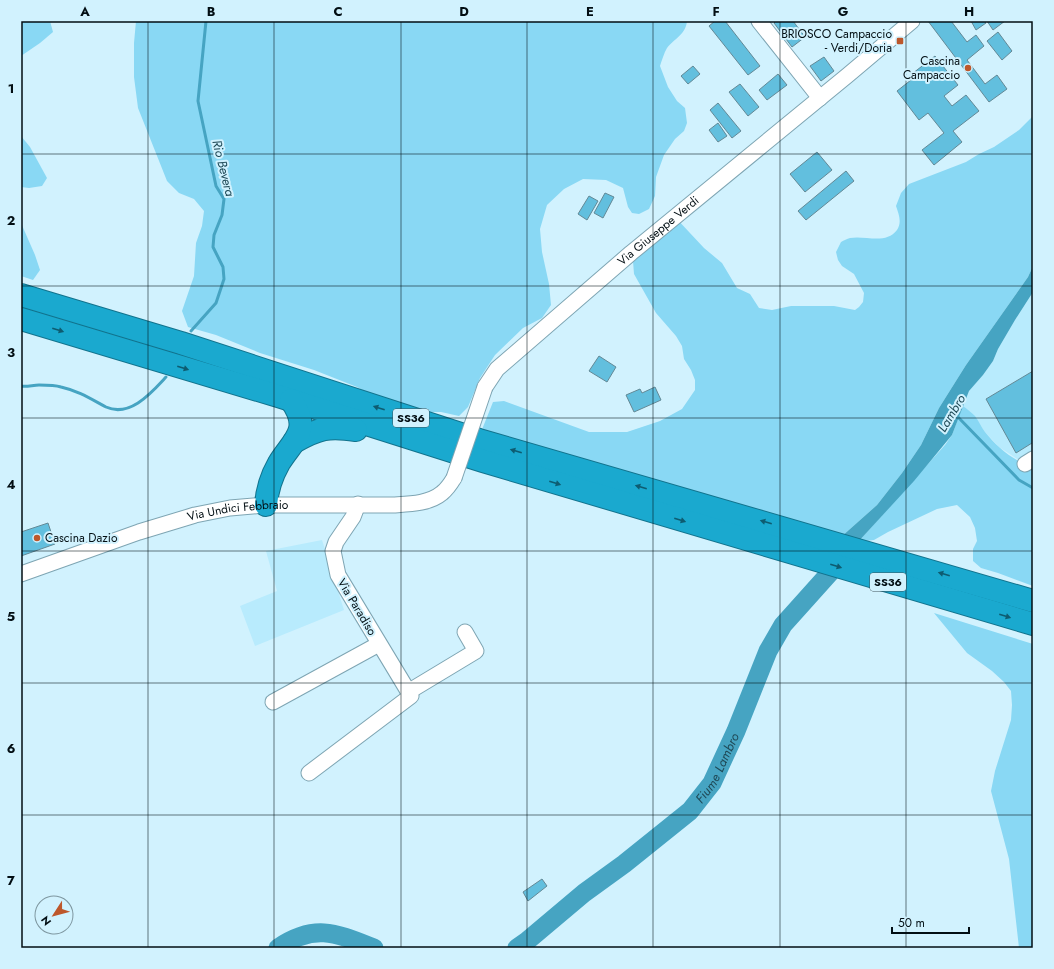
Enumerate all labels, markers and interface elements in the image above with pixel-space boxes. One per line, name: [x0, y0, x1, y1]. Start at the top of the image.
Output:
text: A: [79, 2, 90, 21]
text: B: [207, 2, 216, 21]
text: C: [333, 2, 343, 21]
text: D: [459, 2, 469, 21]
text: E: [586, 2, 594, 21]
text: F: [712, 2, 720, 21]
text: G: [838, 2, 849, 21]
text: H: [964, 2, 974, 21]
place label: BRIOSCO Campaccio - Verdi/Doria: [781, 25, 892, 57]
marker: BRIOSCO Campaccio - Verdi/Doria: [895, 36, 905, 46]
place label: Cascina Campaccio: [903, 52, 960, 84]
marker: Cascina Campaccio: [963, 63, 973, 73]
text: 1: [8, 79, 14, 98]
water label: Rio Bevera: [207, 138, 240, 198]
street label: Via Giuseppe Verdi: [614, 192, 703, 270]
text: 2: [7, 211, 15, 230]
one-way arrow: [53, 327, 65, 333]
text: 3: [7, 343, 15, 362]
one-way arrow: [177, 365, 189, 371]
water label: Lambro: [933, 391, 970, 436]
one-way arrow: [372, 404, 384, 410]
road number: SS36: [393, 409, 429, 427]
one-way arrow: [510, 448, 522, 454]
text: 4: [6, 475, 16, 494]
one-way arrow: [549, 480, 561, 486]
one-way arrow: [635, 484, 647, 490]
street label: Via Undici Febbraio: [185, 496, 289, 526]
one-way arrow: [674, 517, 686, 523]
one-way arrow: [760, 519, 772, 525]
place label: Cascina Dazio: [45, 529, 118, 547]
marker: Cascina Dazio: [32, 533, 42, 543]
one-way arrow: [831, 563, 843, 569]
one-way arrow: [938, 571, 950, 577]
road number: SS36: [870, 573, 906, 591]
street label: Via Paradiso: [333, 575, 381, 639]
text: 5: [7, 607, 15, 626]
one-way arrow: [999, 613, 1011, 619]
water label: Fiume Lambro: [691, 730, 744, 807]
text: 6: [7, 739, 16, 758]
text: 7: [7, 871, 15, 890]
north arrow: [34, 895, 74, 935]
scale bar: [892, 909, 969, 935]
text: N: [37, 913, 55, 929]
text: 50 m: [898, 914, 925, 932]

